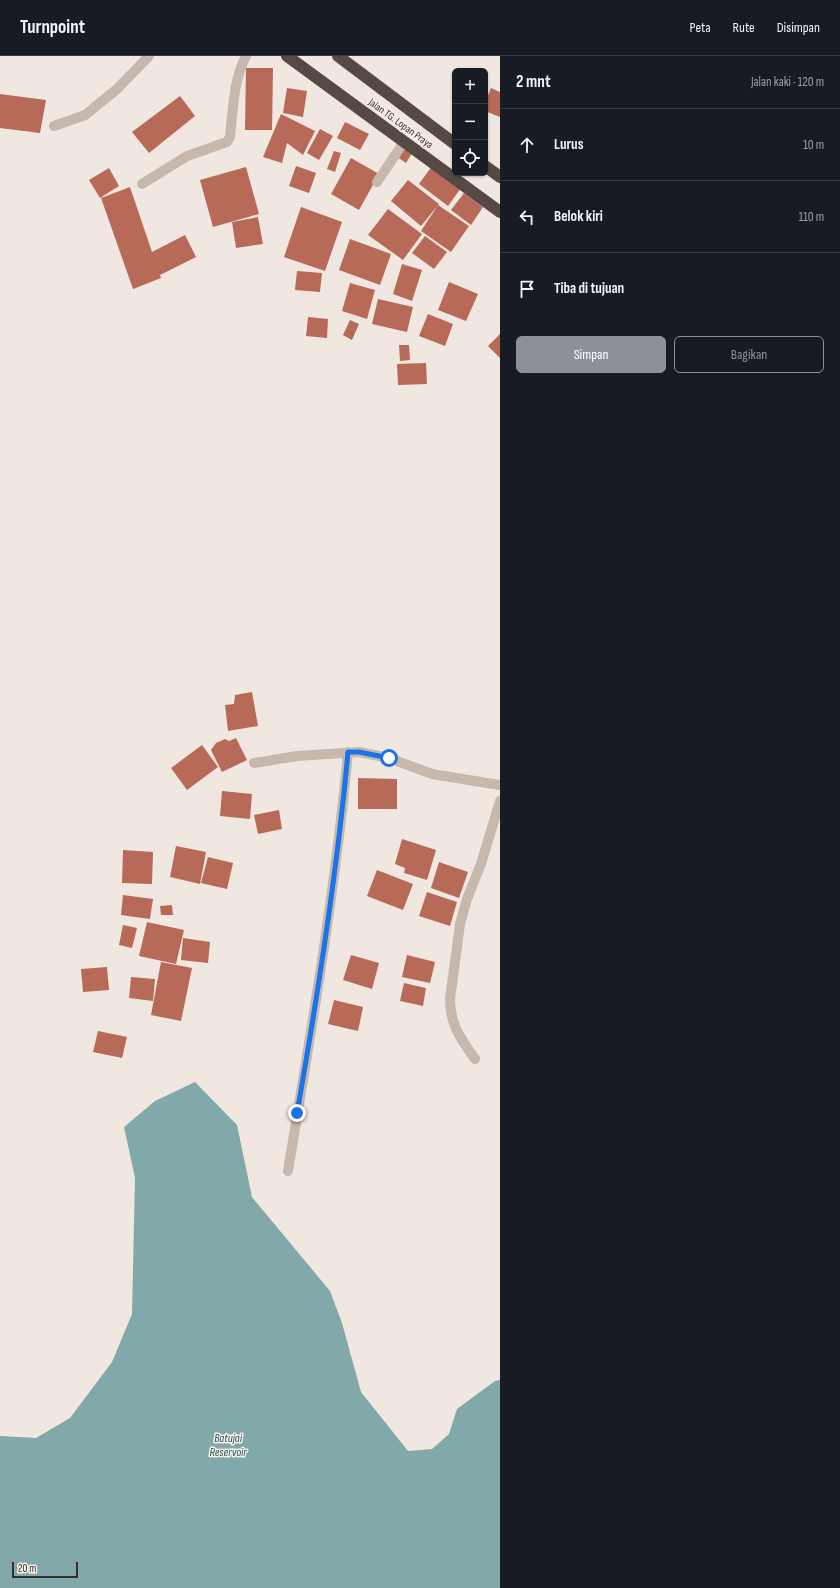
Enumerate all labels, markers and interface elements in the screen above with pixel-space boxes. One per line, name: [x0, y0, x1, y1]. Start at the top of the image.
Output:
text: Turnpoint: [20, 16, 85, 39]
text: Peta: [690, 19, 711, 36]
text: Rute: [733, 19, 755, 36]
text: Disimpan: [777, 19, 820, 36]
map controls: [452, 68, 488, 176]
button: +: [452, 68, 488, 104]
text: 2 mnt: [516, 72, 551, 92]
text: Jalan kaki · 120 m: [751, 74, 824, 90]
street label: Jalan TG. Lopan Praya: [365, 95, 436, 151]
button: −: [452, 104, 488, 140]
icon: ahead: [516, 134, 538, 156]
text: Lurus: [554, 135, 583, 154]
text: 10 m: [803, 137, 824, 153]
button: locate: [452, 140, 488, 176]
icon: left: [516, 206, 538, 228]
text: Belok kiri: [554, 207, 603, 226]
text: 110 m: [799, 209, 824, 225]
icon: arrive: [516, 278, 538, 300]
text: Tiba di tujuan: [554, 279, 624, 298]
button: Simpan: [516, 336, 666, 373]
button: Bagikan: [674, 336, 824, 373]
route start: [380, 749, 398, 767]
route end: [288, 1104, 306, 1122]
water label: Batujai Reservoir: [209, 1431, 247, 1460]
scale bar: [12, 1560, 78, 1579]
text: 20 m: [18, 1562, 36, 1575]

